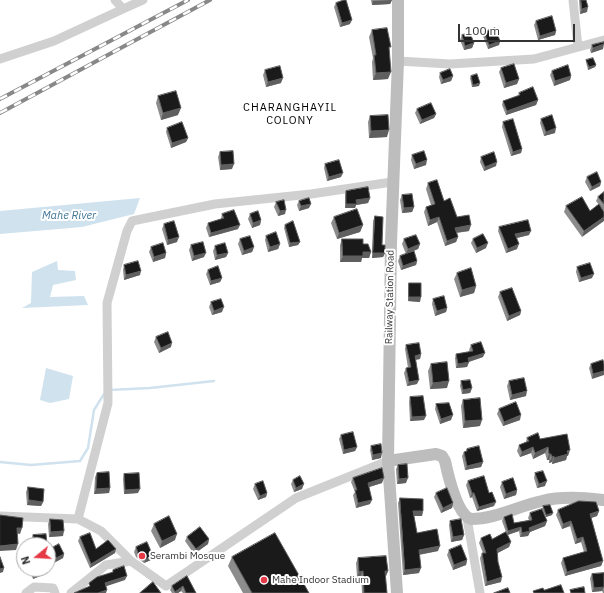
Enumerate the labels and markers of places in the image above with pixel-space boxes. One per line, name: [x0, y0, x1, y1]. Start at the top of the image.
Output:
place label: Serambi Mosque: [150, 550, 225, 562]
marker: Serambi Mosque: [137, 551, 147, 561]
place label: Mahe Indoor Stadium: [272, 574, 369, 586]
marker: Mahe Indoor Stadium: [259, 575, 269, 585]

